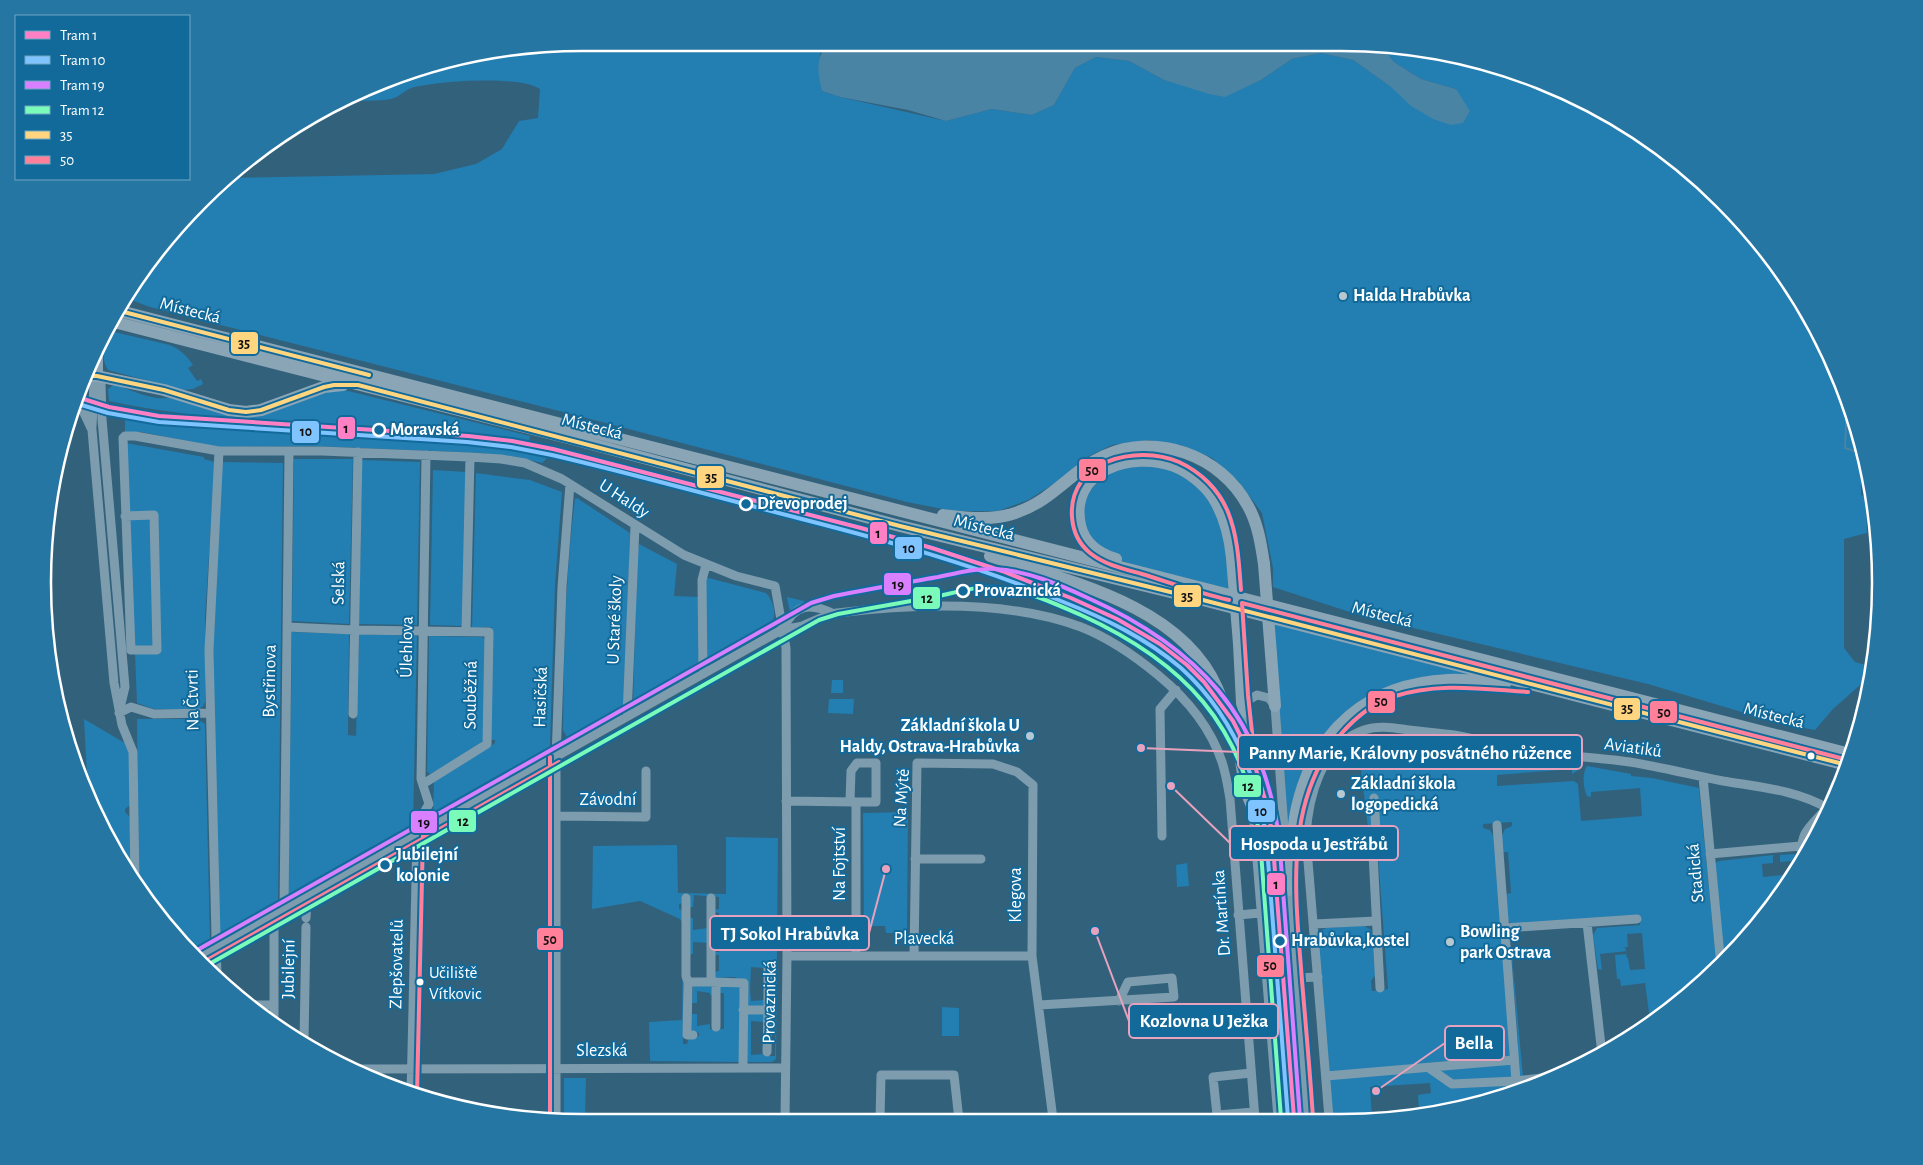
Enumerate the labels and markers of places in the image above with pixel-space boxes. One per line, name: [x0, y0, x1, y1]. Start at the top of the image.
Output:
place label: Halda Hrabůvka: [1353, 287, 1471, 305]
marker: Halda Hrabůvka: [1337, 290, 1349, 302]
place label: Moravská: [390, 421, 460, 439]
marker: Moravská: [372, 423, 386, 437]
place label: Dřevoprodej: [757, 495, 848, 513]
marker: Dřevoprodej: [739, 497, 753, 511]
place label: Provaznická: [974, 582, 1062, 600]
marker: Provaznická: [956, 584, 970, 598]
place label: Základní škola U Haldy, Ostrava-Hrabůvka: [840, 717, 1020, 756]
marker: Základní škola U Haldy, Ostrava-Hrabůvka: [1024, 730, 1036, 742]
callout: Panny Marie, Královny posvátného růžence: [1238, 735, 1582, 769]
unlabelled marker: [1806, 751, 1816, 761]
place label: Základní škola logopedická: [1351, 775, 1456, 814]
marker: Základní škola logopedická: [1335, 788, 1347, 800]
callout: Hospoda u Jestřábů: [1230, 826, 1398, 860]
place label: Jubilejní kolonie: [396, 846, 458, 885]
marker: Jubilejní kolonie: [378, 858, 392, 872]
callout: TJ Sokol Hrabůvka: [710, 916, 869, 950]
place label: Bowling park Ostrava: [1460, 923, 1552, 962]
place label: Hrabůvka,kostel: [1291, 932, 1409, 950]
marker: Hrabůvka,kostel: [1273, 934, 1287, 948]
marker: Bowling park Ostrava: [1444, 936, 1456, 948]
place label: Učiliště Vítkovic: [429, 964, 482, 1002]
marker: Učiliště Vítkovic: [415, 977, 425, 987]
callout: Kozlovna U Ježka: [1129, 1004, 1278, 1038]
callout: Bella: [1445, 1026, 1504, 1060]

